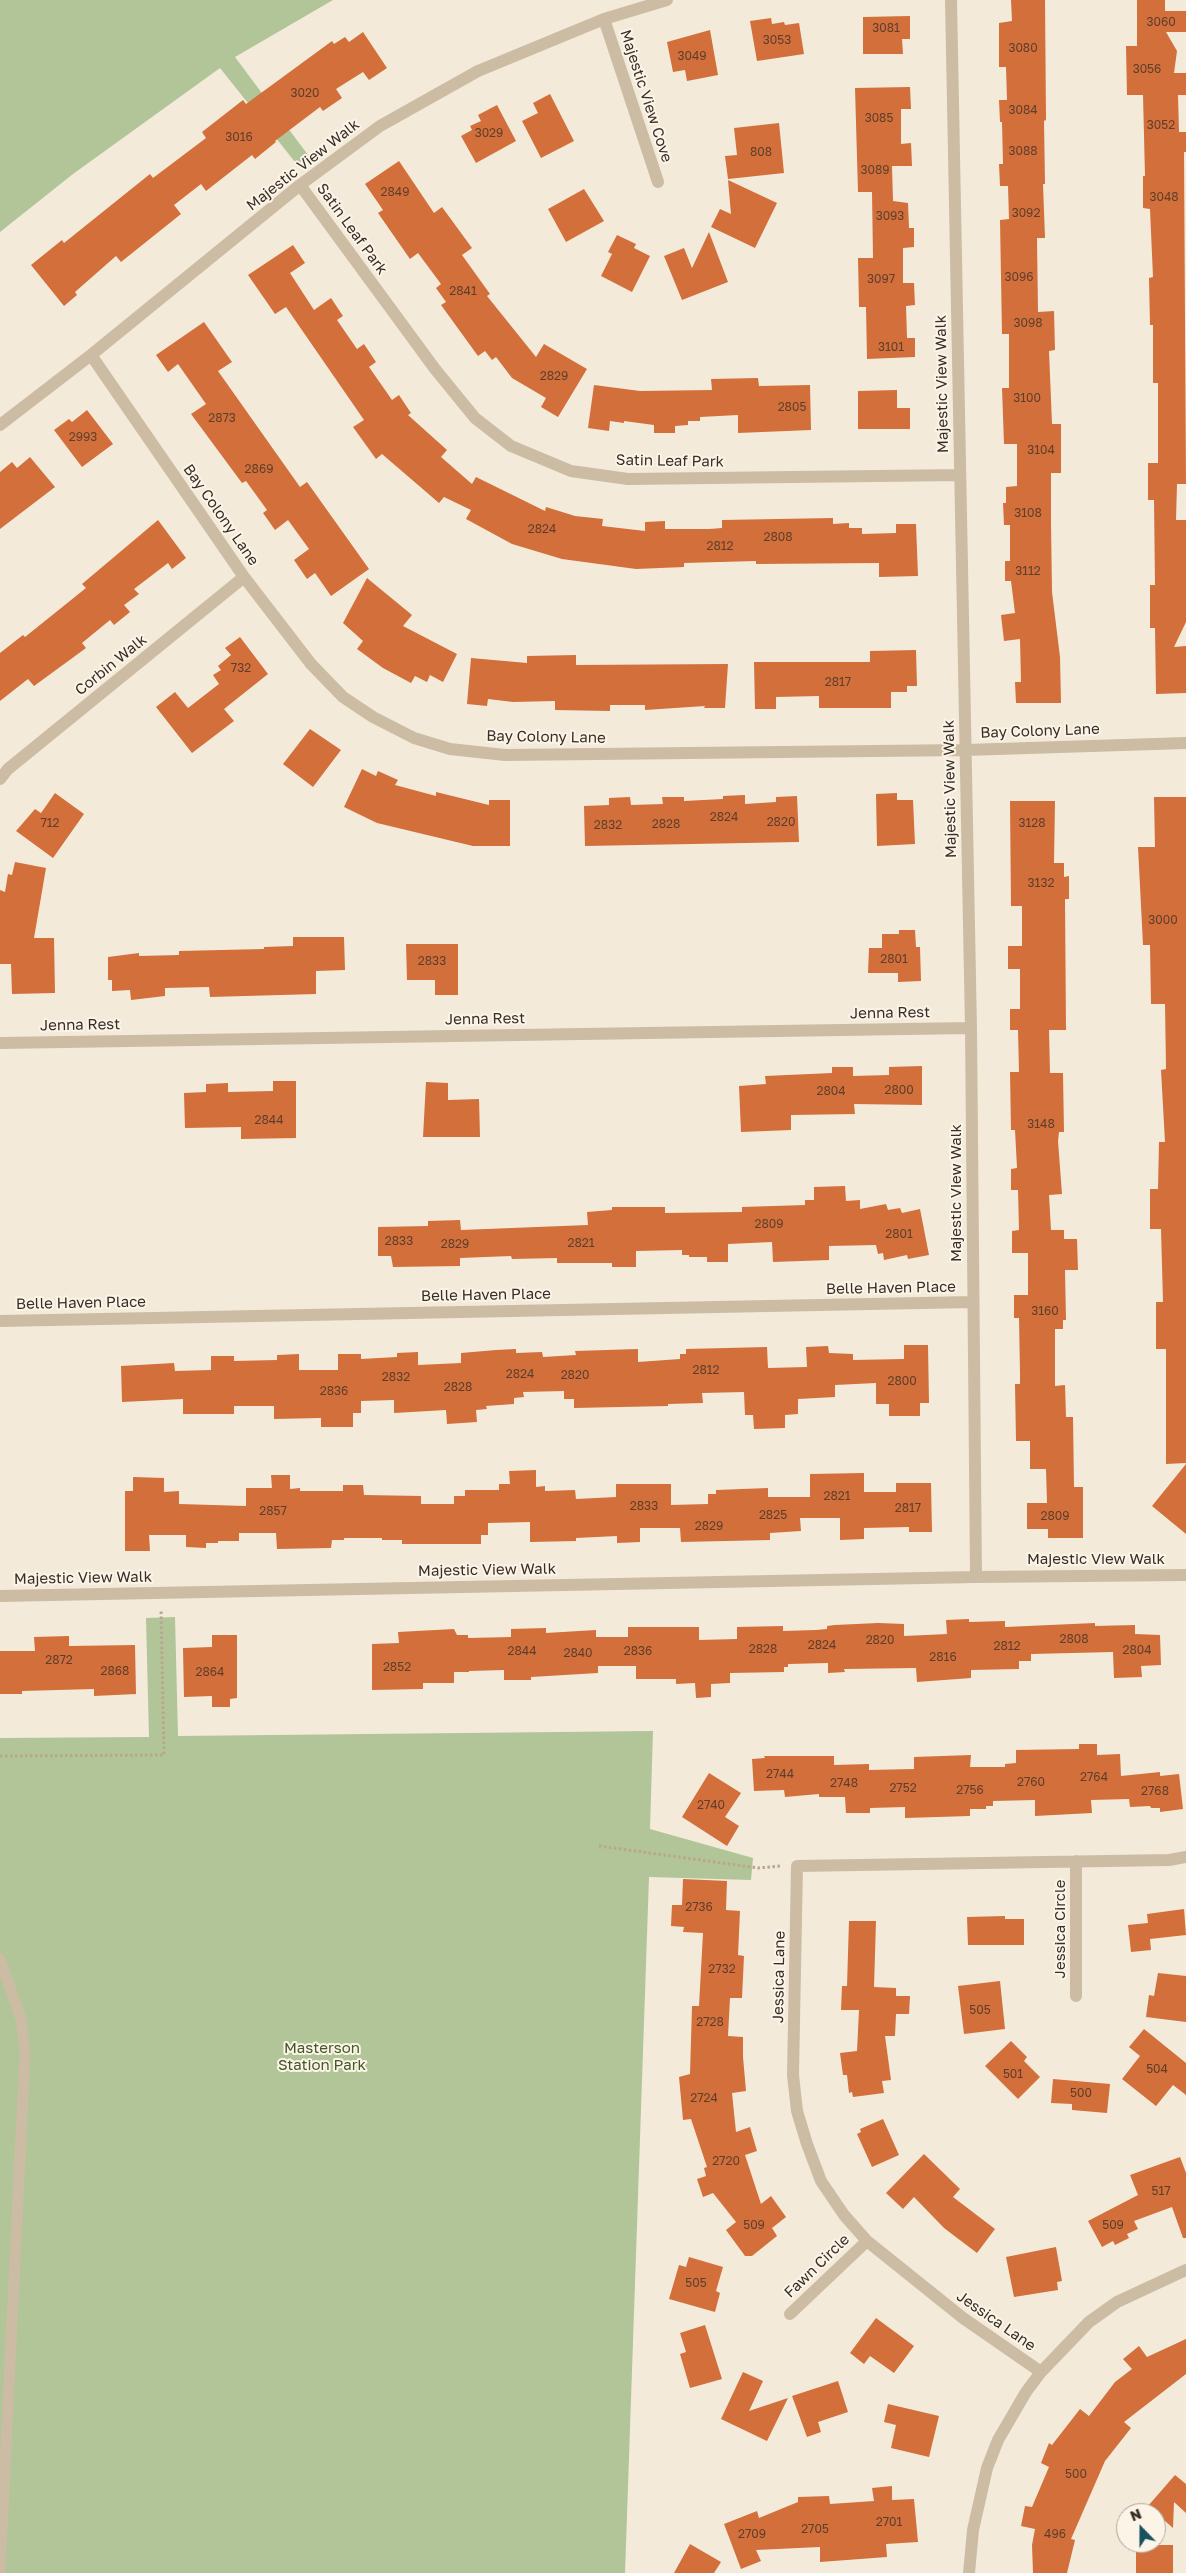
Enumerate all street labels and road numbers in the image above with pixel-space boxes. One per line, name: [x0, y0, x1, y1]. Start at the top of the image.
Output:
street label: Majestic View Cove: [616, 27, 676, 165]
street label: Majestic View Walk: [243, 115, 363, 215]
street label: Satin Leaf Park: [313, 180, 391, 278]
street label: Majestic View Walk: [932, 315, 952, 453]
street label: Satin Leaf Park: [616, 451, 724, 471]
street label: Bay Colony Lane: [179, 461, 263, 569]
street label: Corbin Walk: [72, 631, 150, 699]
street label: Majestic View Walk: [940, 720, 960, 858]
street label: Bay Colony Lane: [980, 720, 1100, 742]
street label: Bay Colony Lane: [486, 727, 606, 747]
street label: Jenna Rest: [850, 1003, 930, 1023]
street label: Jenna Rest: [445, 1009, 525, 1029]
street label: Jenna Rest: [40, 1015, 120, 1035]
street label: Majestic View Walk: [947, 1124, 965, 1262]
street label: Belle Haven Place: [826, 1278, 956, 1298]
street label: Belle Haven Place: [421, 1285, 551, 1305]
street label: Belle Haven Place: [16, 1293, 146, 1313]
street label: Majestic View Walk: [1027, 1550, 1165, 1568]
street label: Majestic View Walk: [418, 1560, 556, 1580]
street label: Majestic View Walk: [14, 1568, 152, 1588]
street label: Jessica Circle: [1051, 1880, 1069, 1978]
street label: Jessica Lane: [769, 1931, 789, 2023]
street label: Fawn Circle: [781, 2231, 853, 2301]
street label: Jessica Lane: [953, 2287, 1039, 2355]

